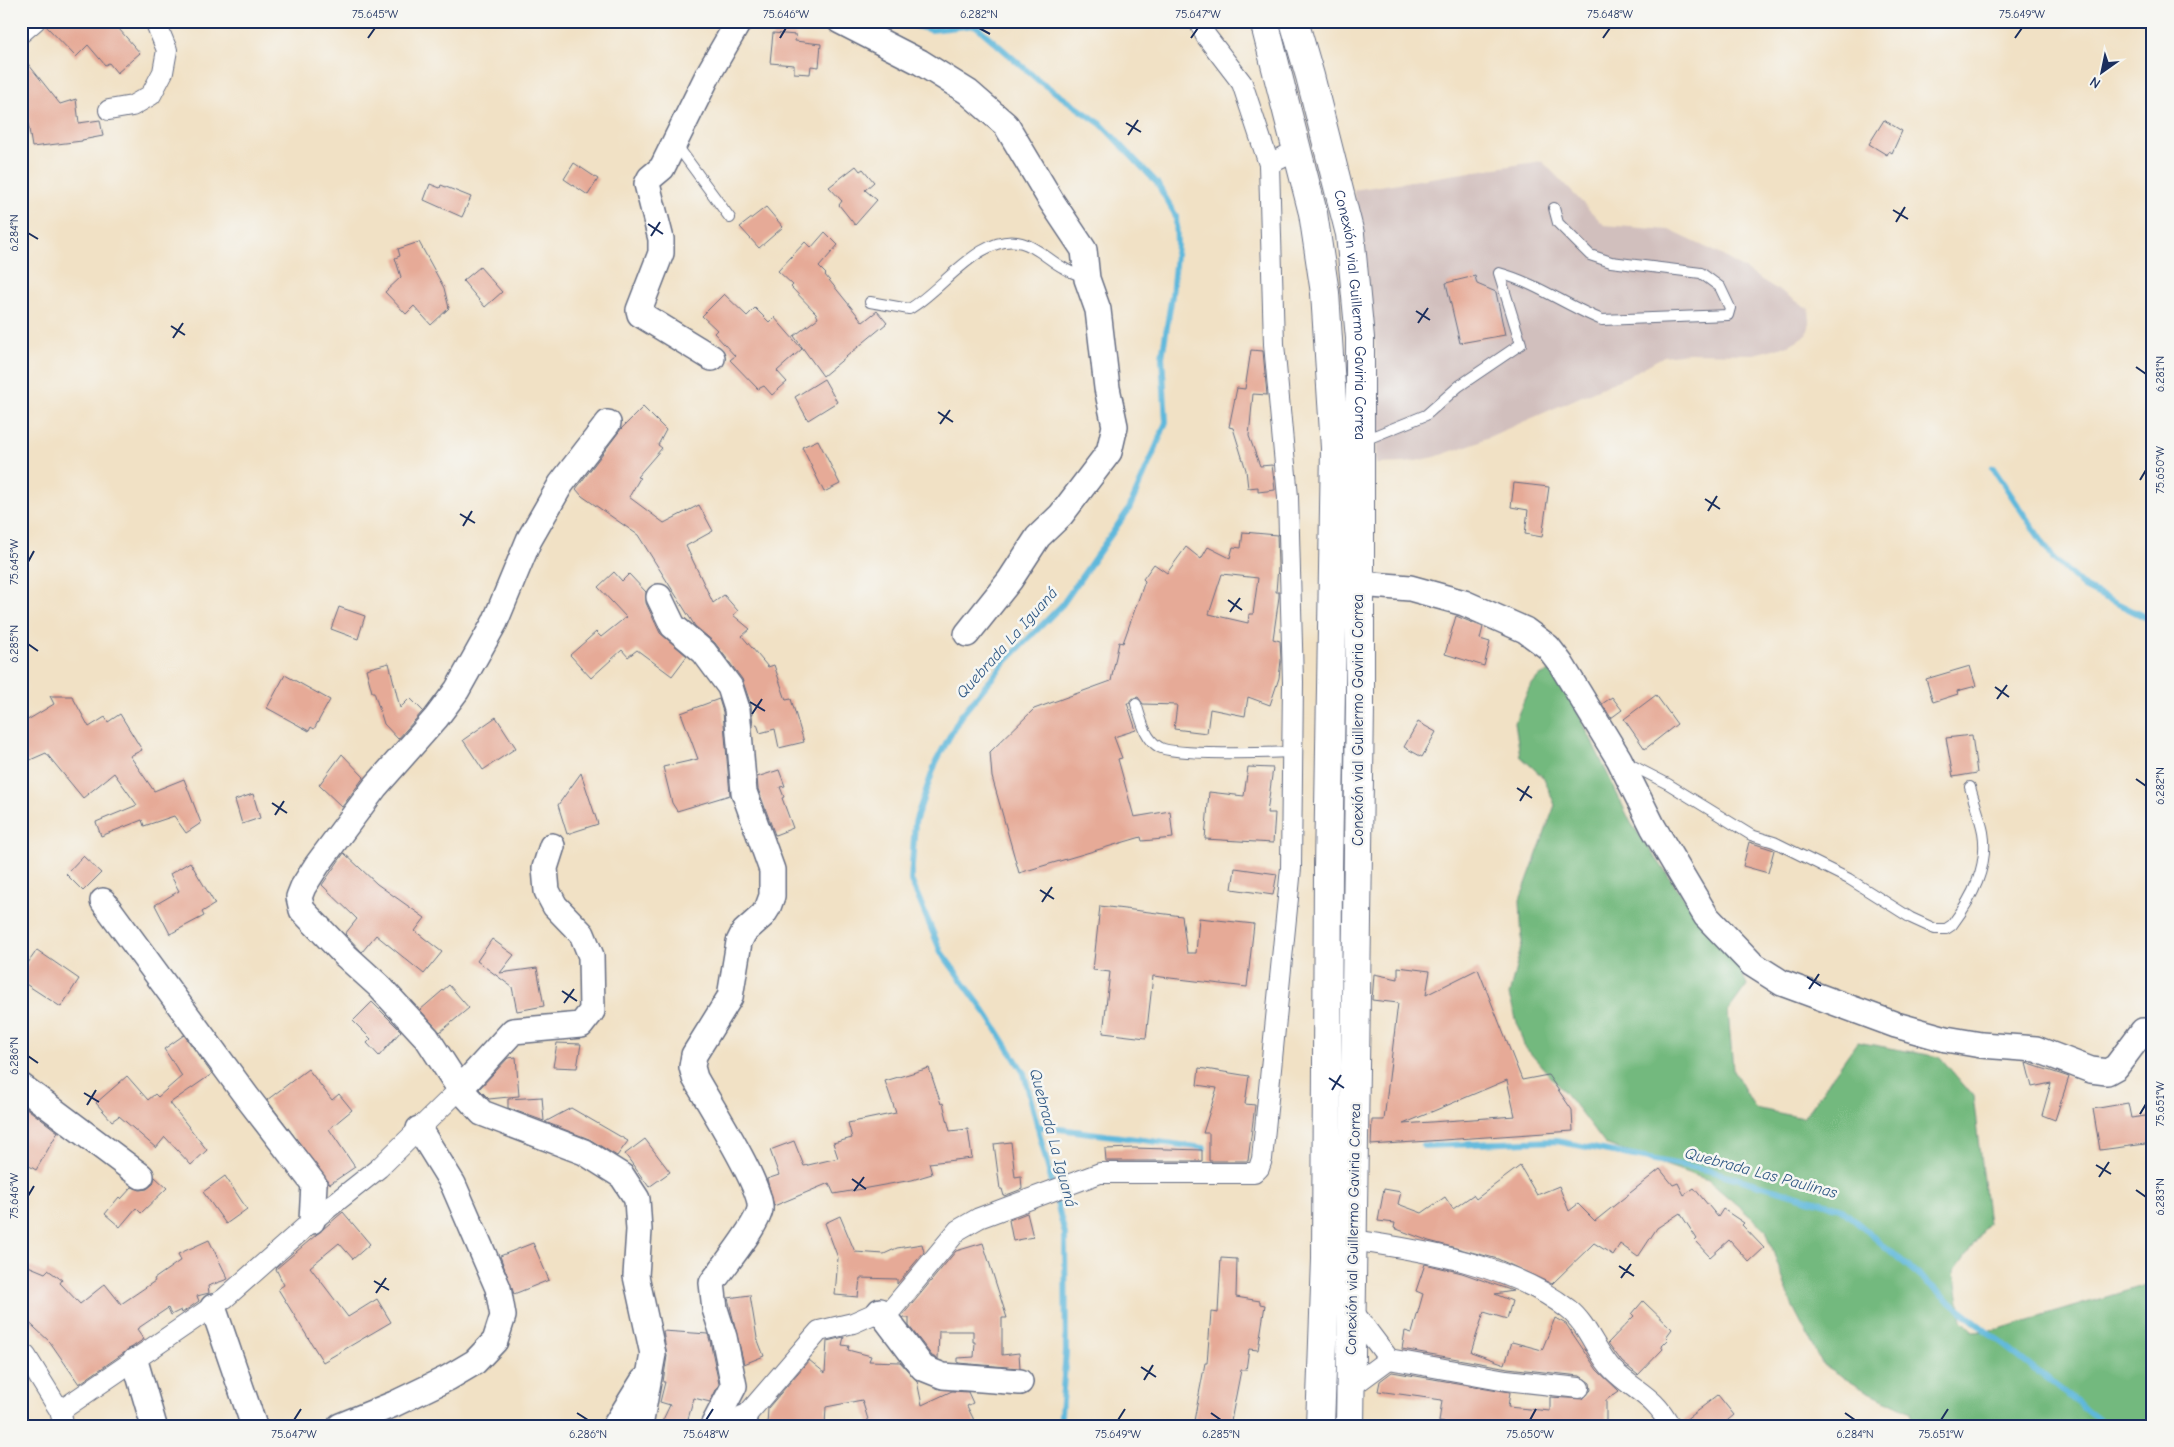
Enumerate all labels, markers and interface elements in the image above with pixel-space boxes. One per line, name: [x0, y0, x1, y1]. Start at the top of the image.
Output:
text: 75.645°W: [352, 7, 399, 21]
text: 75.646°W: [763, 7, 810, 21]
text: 6.282°N: [960, 7, 998, 21]
text: 75.647°W: [1175, 7, 1221, 21]
text: 75.648°W: [1587, 7, 1634, 21]
text: 75.649°W: [1999, 7, 2046, 21]
north arrow: [2076, 48, 2126, 98]
text: N: [2087, 73, 2104, 92]
street label: Conexión vial Guillermo Gaviria Correa: [1330, 188, 1369, 440]
text: 6.284°N: [7, 214, 21, 252]
text: 6.281°N: [2153, 356, 2167, 392]
text: 75.650°W: [2153, 446, 2167, 494]
text: 75.645°W: [7, 538, 21, 585]
water label: Quebrada La Iguaná: [953, 584, 1061, 702]
street label: Conexión vial Guillermo Gaviria Correa: [1349, 594, 1367, 846]
text: 6.285°N: [7, 625, 21, 663]
text: 6.282°N: [2153, 767, 2167, 805]
text: 6.286°N: [7, 1037, 21, 1075]
water label: Quebrada La Iguaná: [1026, 1067, 1080, 1209]
text: 75.651°W: [2153, 1081, 2167, 1127]
street label: Conexión vial Guillermo Gaviria Correa: [1342, 1103, 1364, 1355]
water label: Quebrada Las Paulinas: [1683, 1144, 1839, 1202]
text: 75.646°W: [7, 1172, 21, 1219]
text: 6.283°N: [2153, 1178, 2167, 1216]
text: 75.647°W: [271, 1427, 317, 1441]
text: 6.286°N: [569, 1427, 607, 1441]
text: 75.648°W: [683, 1427, 730, 1441]
text: 75.649°W: [1095, 1427, 1142, 1441]
text: 6.285°N: [1202, 1427, 1240, 1441]
text: 75.650°W: [1506, 1427, 1554, 1441]
text: 6.284°N: [1836, 1427, 1874, 1441]
text: 75.651°W: [1918, 1427, 1964, 1441]

